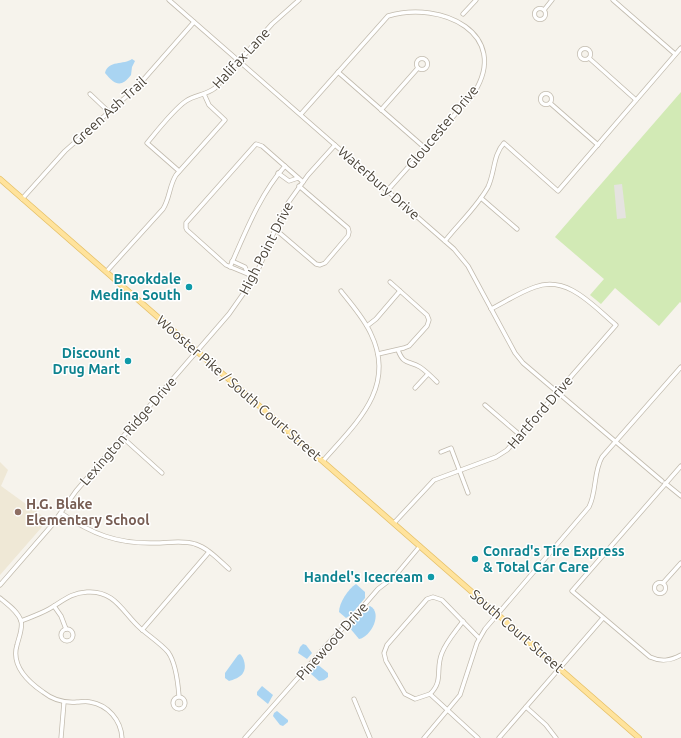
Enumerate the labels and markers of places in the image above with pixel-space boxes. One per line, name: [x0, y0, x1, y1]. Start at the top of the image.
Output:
place label: Brookdale Medina South: [90, 271, 181, 303]
marker: Brookdale Medina South: [184, 282, 194, 292]
place label: Discount Drug Mart: [52, 345, 120, 377]
marker: Discount Drug Mart: [123, 356, 133, 366]
place label: H.G. Blake Elementary School: [26, 496, 149, 528]
marker: H.G. Blake Elementary School: [13, 507, 23, 517]
place label: Conrad's Tire Express & Total Car Care: [483, 543, 625, 575]
marker: Conrad's Tire Express & Total Car Care: [470, 554, 480, 564]
place label: Handel's Icecream: [304, 569, 423, 585]
marker: Handel's Icecream: [426, 572, 436, 582]

